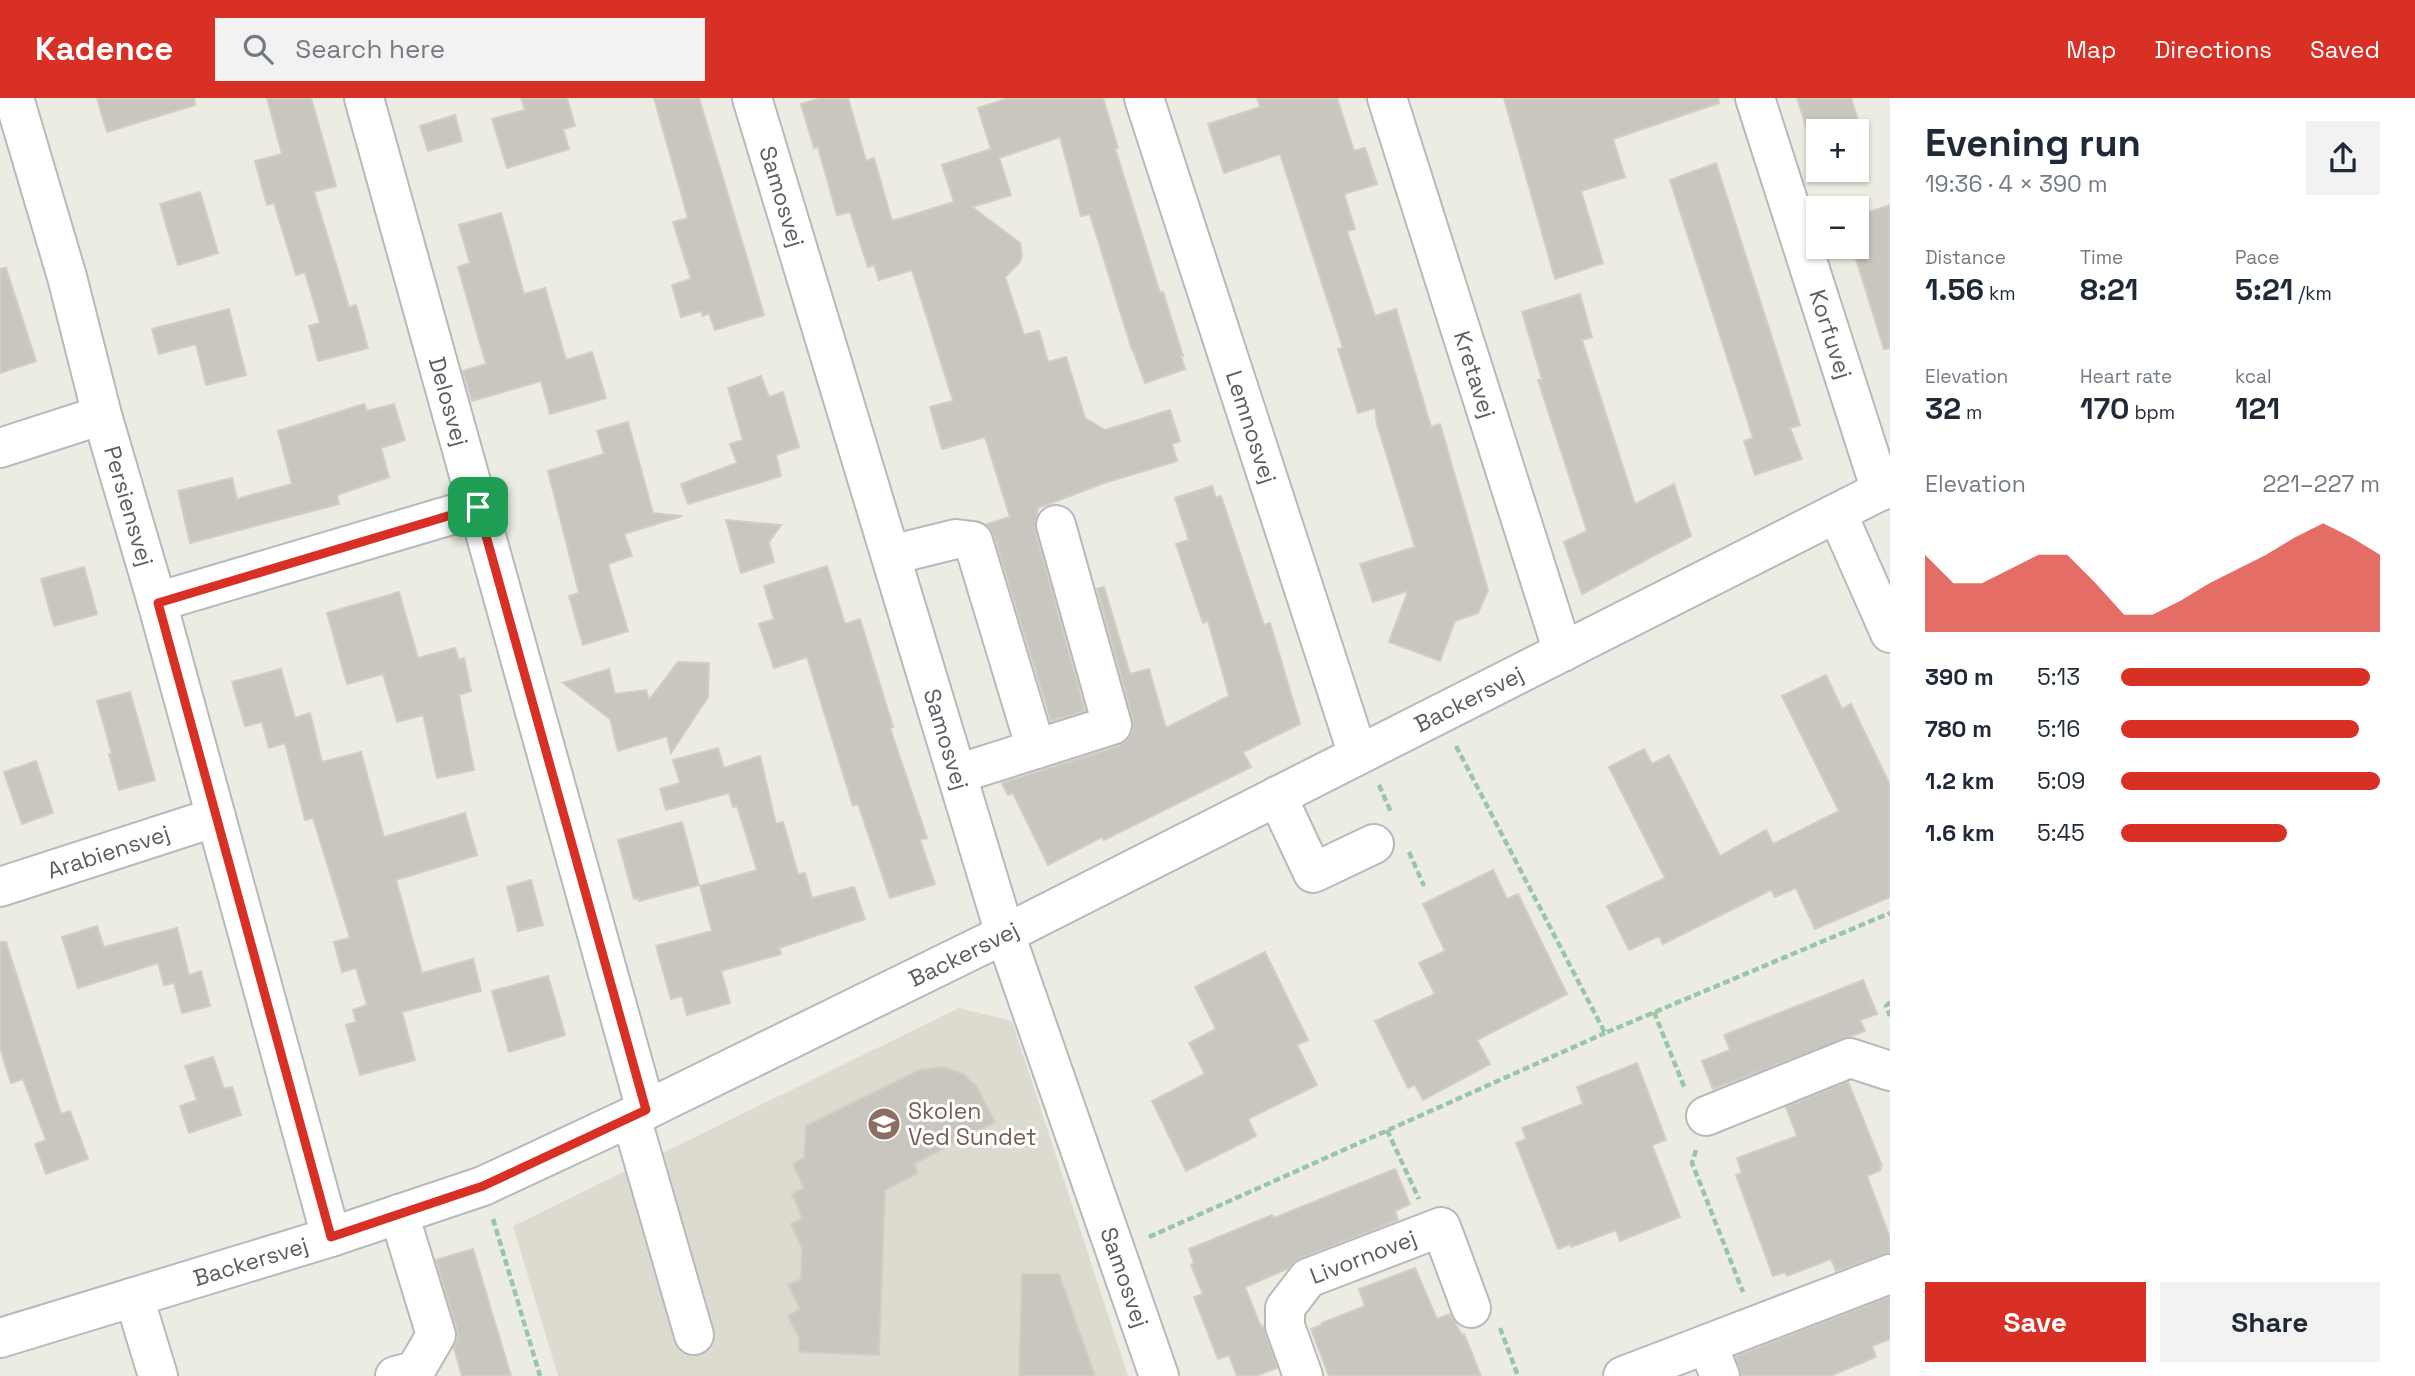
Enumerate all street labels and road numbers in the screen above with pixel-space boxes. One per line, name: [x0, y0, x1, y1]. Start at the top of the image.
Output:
street label: Samosvej: [752, 142, 811, 251]
street label: Korfuvej: [1802, 286, 1859, 383]
street label: Kretavej: [1447, 327, 1503, 422]
street label: Delosvej: [422, 353, 475, 450]
street label: Lemnosvej: [1219, 367, 1284, 487]
street label: Persiensvej: [97, 442, 161, 570]
street label: Backersvej: [1409, 659, 1529, 739]
street label: Samosvej: [917, 685, 976, 794]
street label: Arabiensvej: [43, 818, 174, 886]
street label: Backersvej: [904, 915, 1024, 994]
street label: Samosvej: [1093, 1223, 1156, 1331]
street label: Livornovej: [1305, 1223, 1421, 1291]
street label: Backersvej: [189, 1230, 312, 1293]

